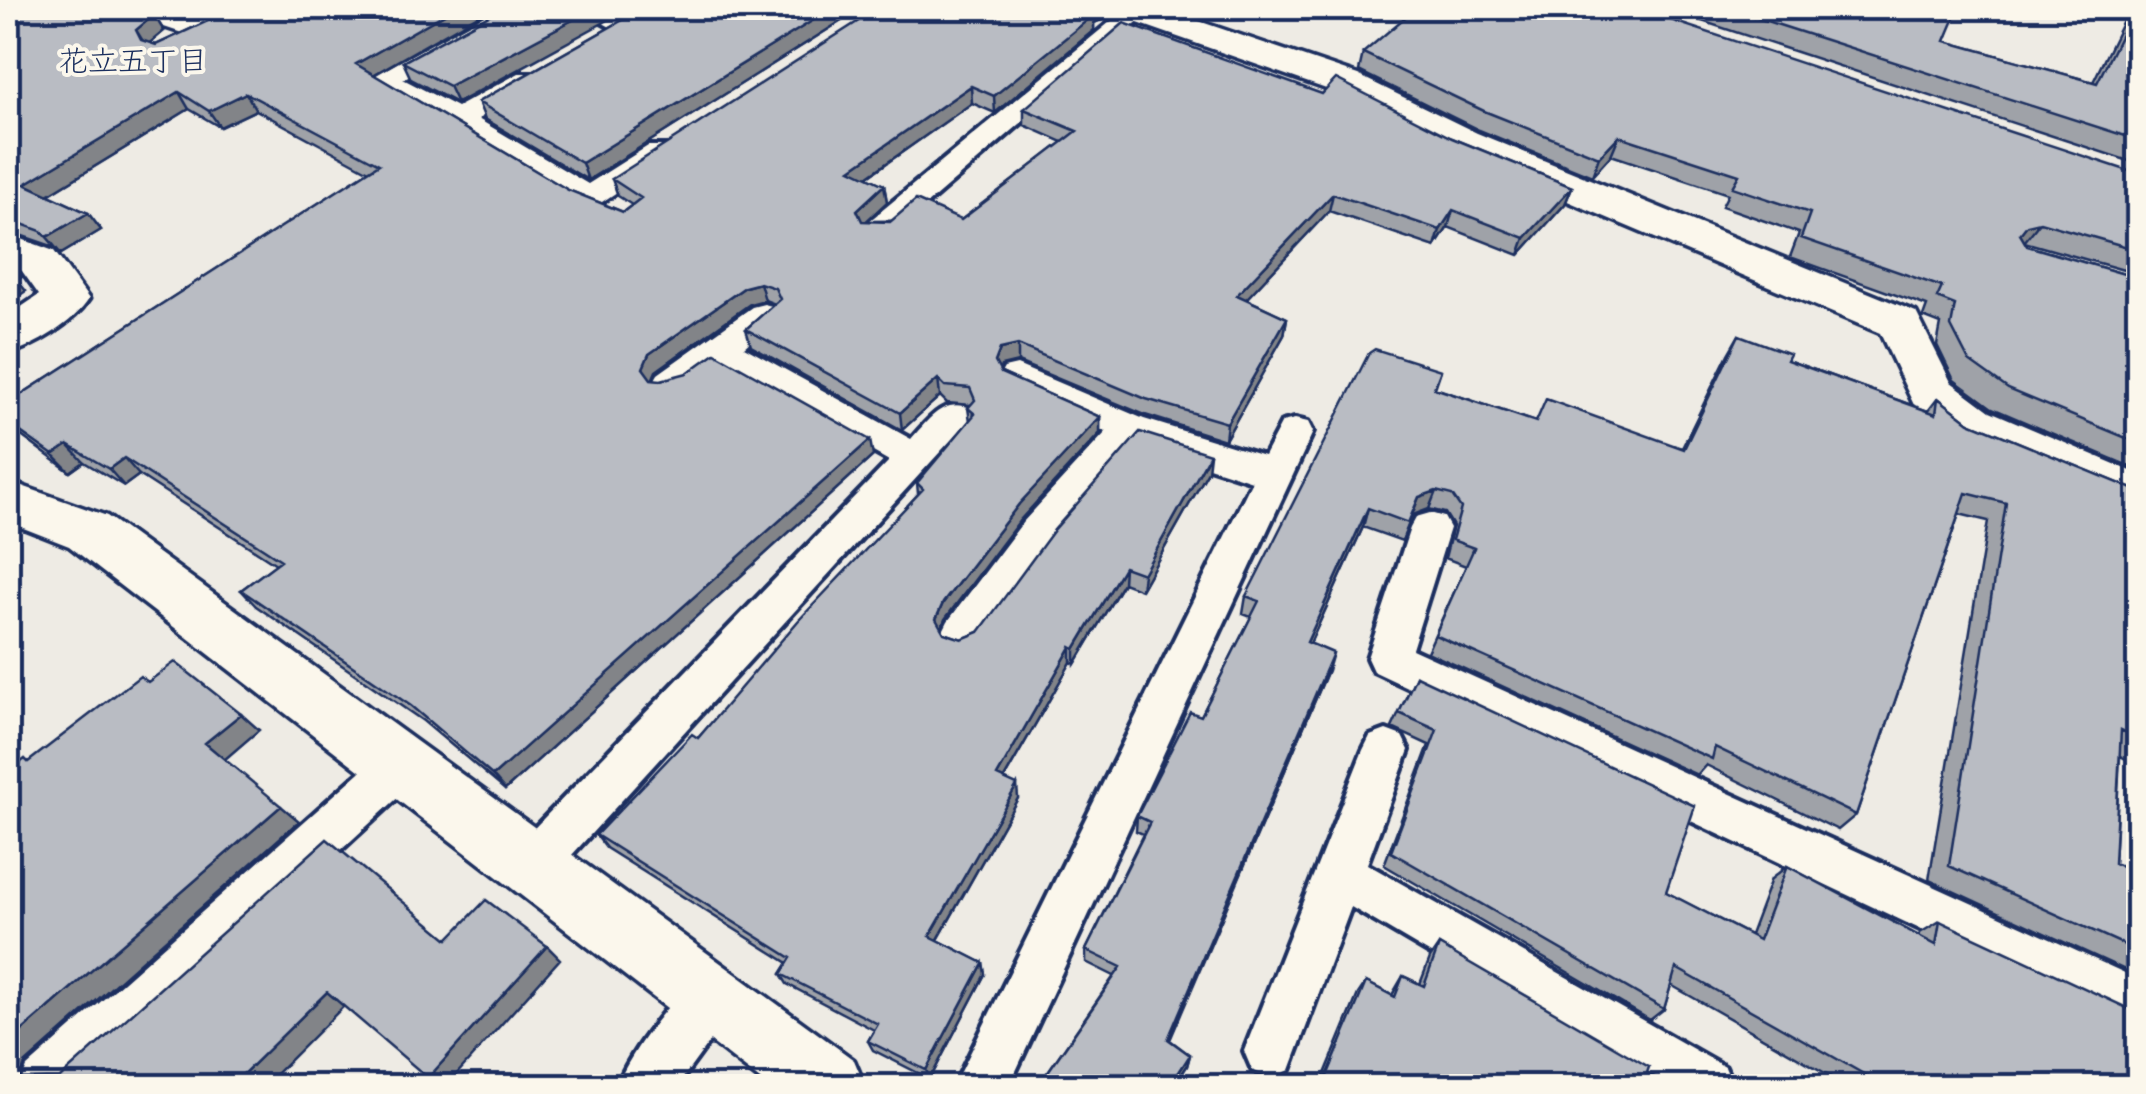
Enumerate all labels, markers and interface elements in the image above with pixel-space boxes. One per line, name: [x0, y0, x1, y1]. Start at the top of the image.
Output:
district label: 花立五丁目: [58, 44, 208, 87]

